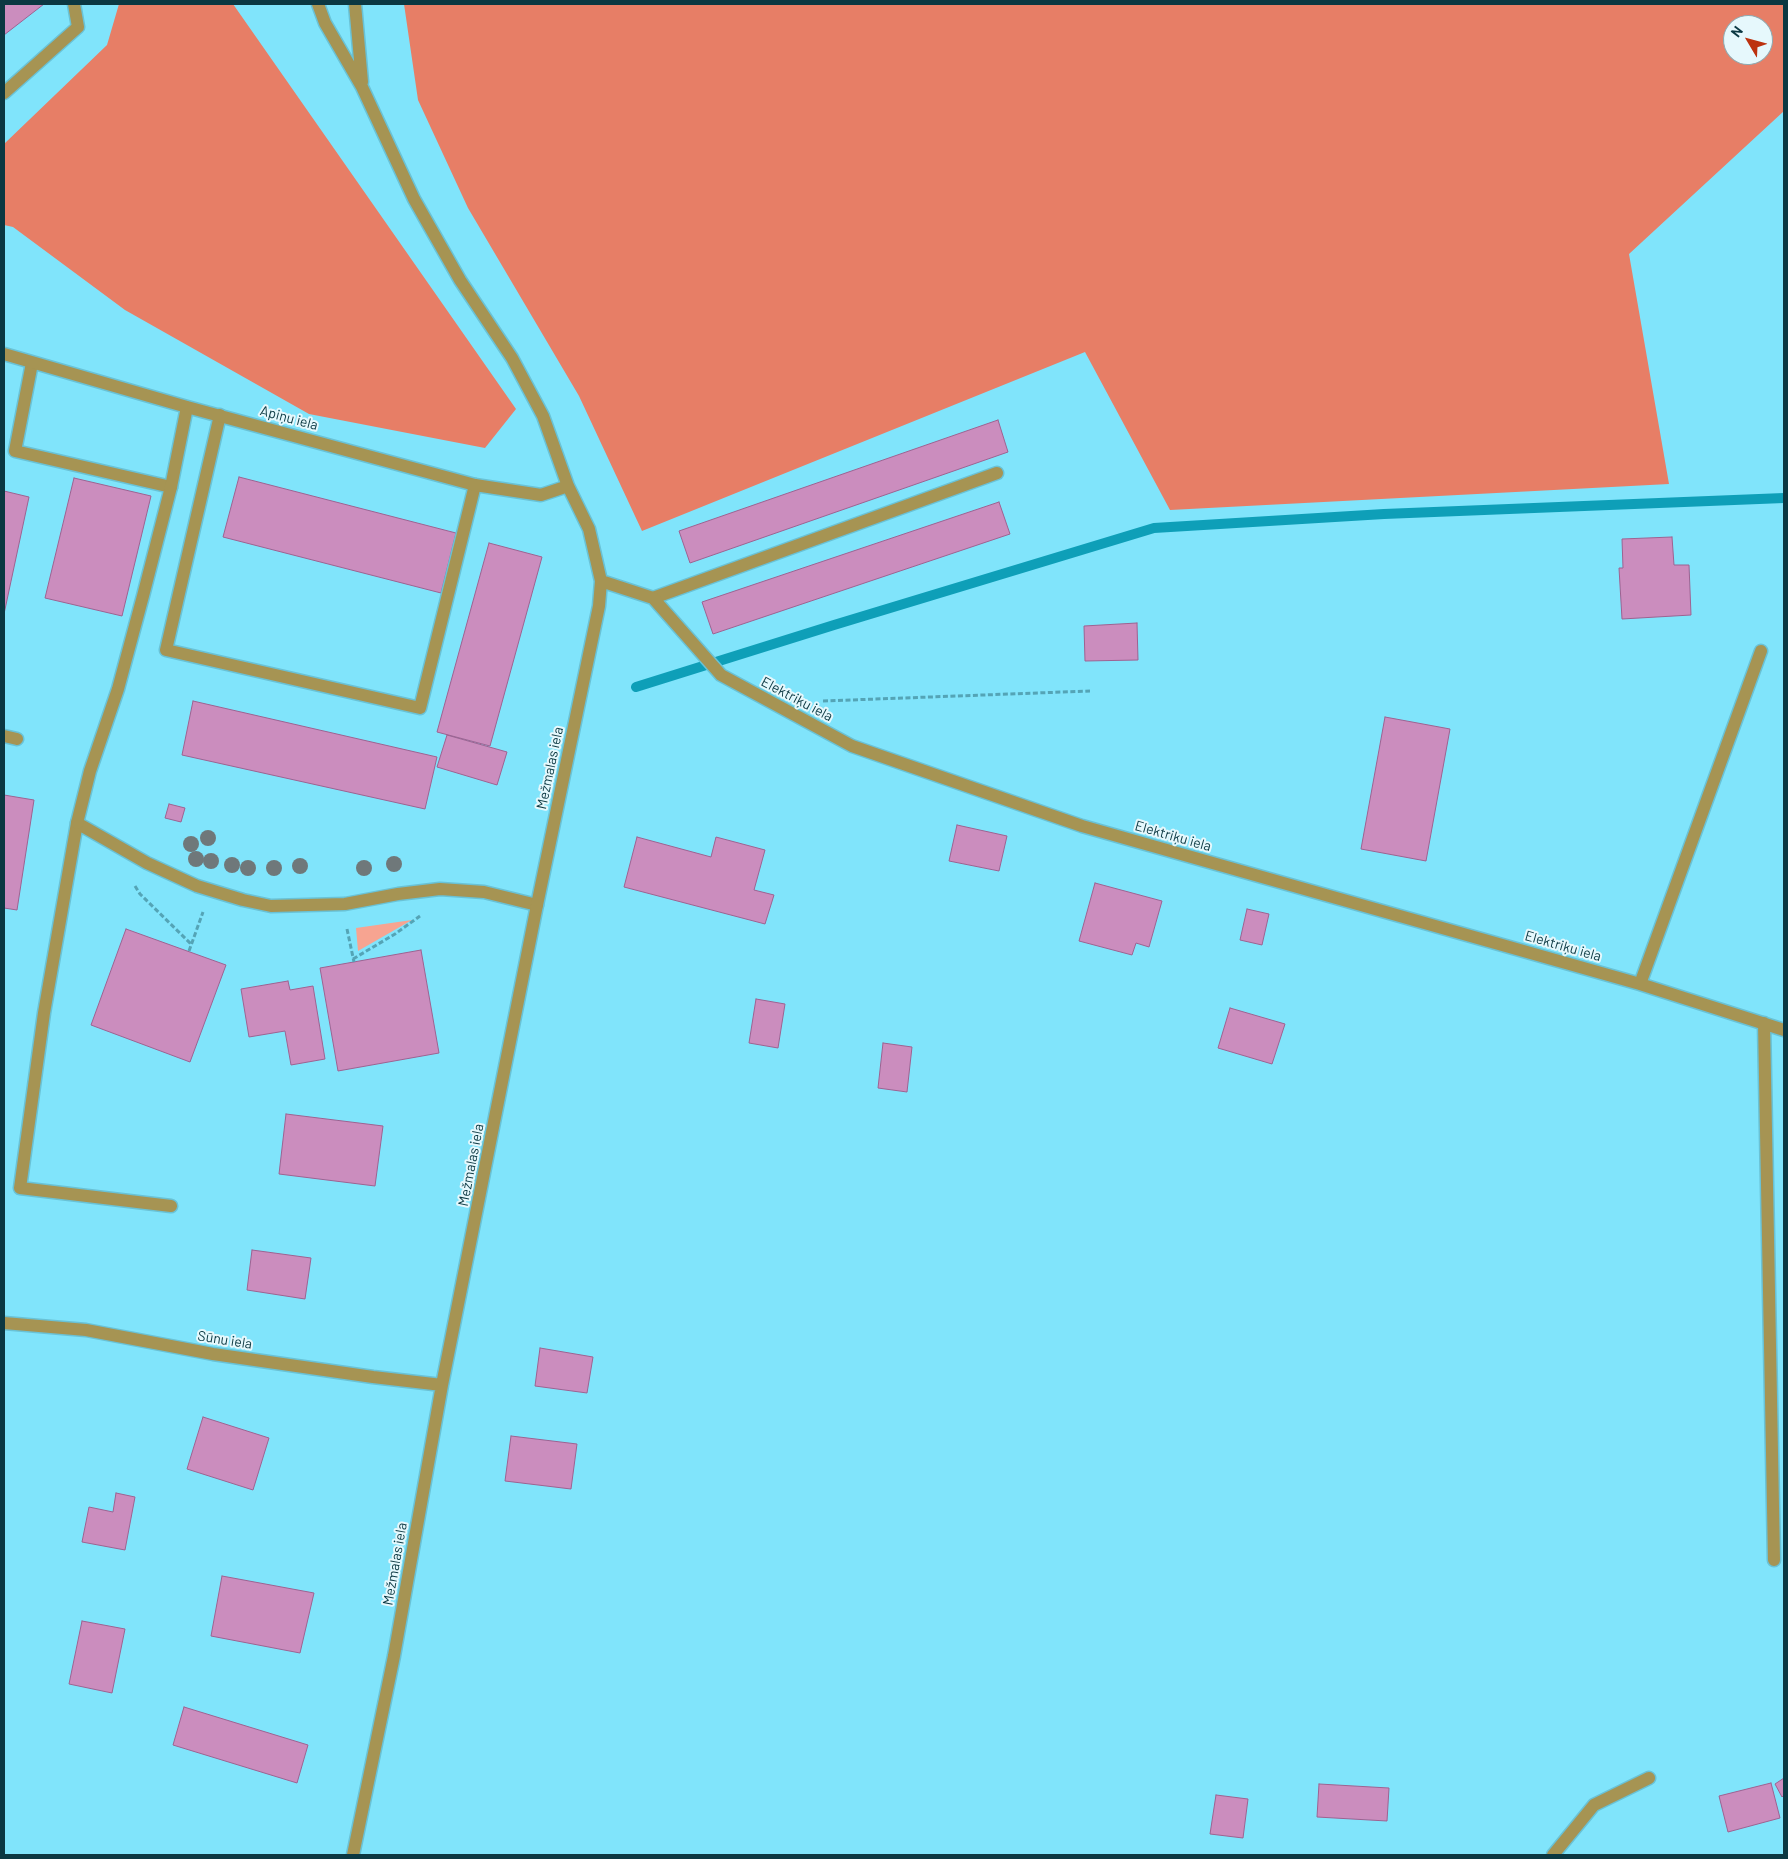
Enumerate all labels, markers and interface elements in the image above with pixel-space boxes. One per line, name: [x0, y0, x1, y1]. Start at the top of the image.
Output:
north arrow: [1723, 15, 1773, 65]
text: N: [1727, 22, 1746, 40]
street label: Apiņu iela: [258, 402, 320, 434]
street label: Elektriķu iela: [758, 673, 836, 725]
street label: Mežmalas iela: [533, 725, 567, 811]
street label: Elektriķu iela: [1133, 817, 1213, 855]
street label: Elektriķu iela: [1523, 927, 1603, 965]
street label: Mežmalas iela: [455, 1122, 487, 1208]
street label: Sūnu iela: [197, 1327, 253, 1353]
street label: Mežmalas iela: [379, 1521, 411, 1607]

